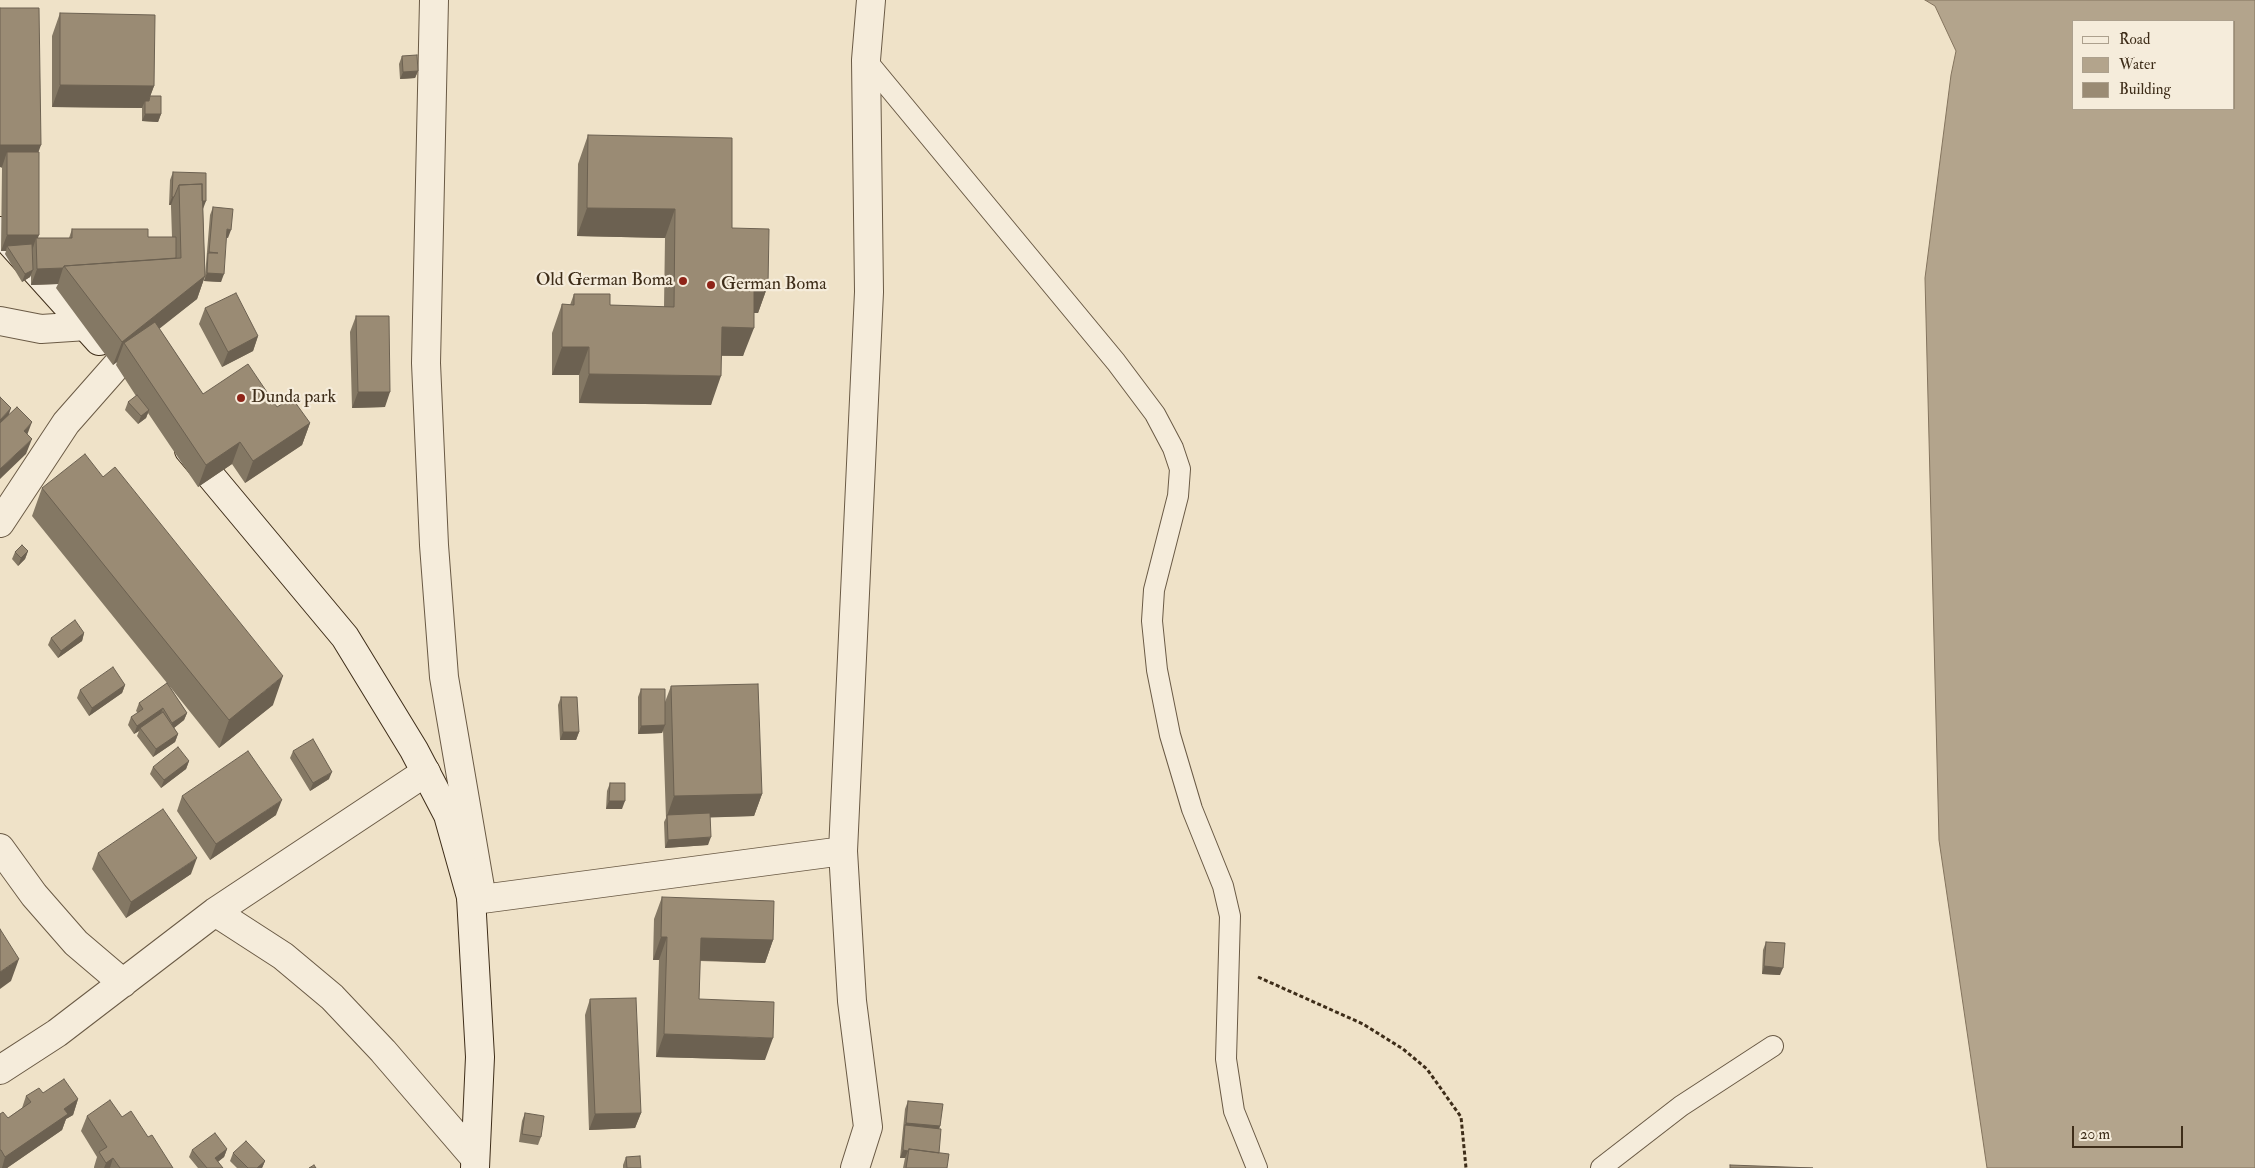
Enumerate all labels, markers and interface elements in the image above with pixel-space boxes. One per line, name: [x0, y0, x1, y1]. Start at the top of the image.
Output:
legend: [2072, 20, 2235, 110]
text: Road: [2119, 30, 2150, 49]
text: Water: [2119, 55, 2156, 74]
text: Building: [2119, 80, 2171, 99]
place label: Old German Boma: [536, 270, 673, 292]
place label: German Boma: [721, 274, 827, 296]
marker: Old German Boma: [677, 275, 689, 287]
marker: German Boma: [705, 279, 717, 291]
place label: Dunda park: [251, 387, 336, 409]
marker: Dunda park: [235, 392, 247, 404]
scale bar: [2075, 1116, 2186, 1148]
text: 20 m: [2080, 1125, 2110, 1144]

